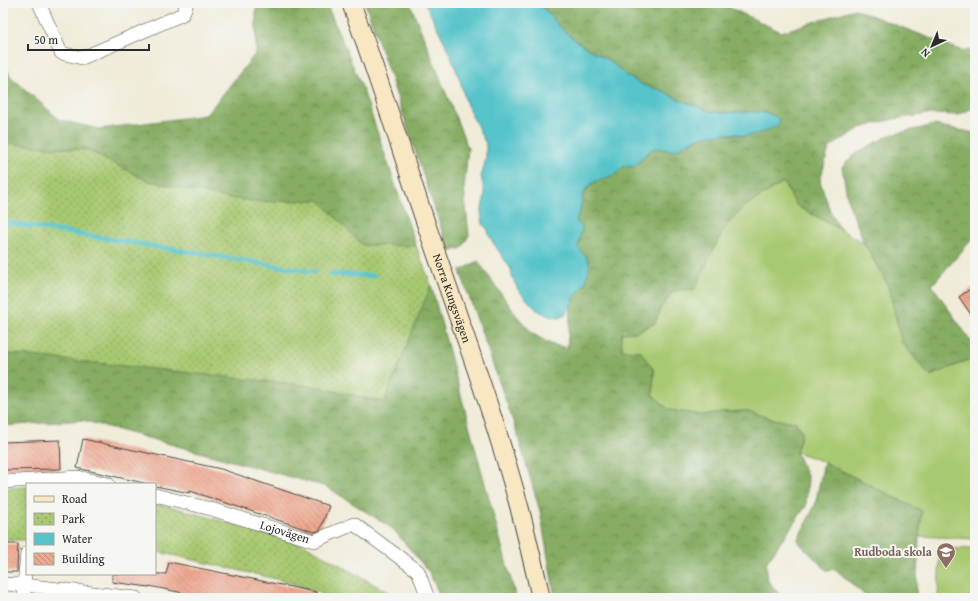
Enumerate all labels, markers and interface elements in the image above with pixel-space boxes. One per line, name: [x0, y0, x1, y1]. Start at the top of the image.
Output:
scale bar: [28, 26, 149, 52]
north arrow: [912, 26, 952, 66]
text: 50 m: [34, 31, 58, 48]
text: N: [916, 44, 933, 62]
street label: Norra Kungsvägen: [429, 251, 476, 345]
legend: [26, 483, 156, 575]
text: Road: [62, 490, 88, 507]
text: Park: [62, 510, 86, 527]
street label: Lojovägen: [258, 516, 312, 547]
text: Water: [62, 530, 92, 547]
school or university icon: Rudboda skola: [935, 541, 957, 569]
place label: Rudboda skola: [854, 543, 933, 560]
text: Building: [62, 550, 105, 567]

